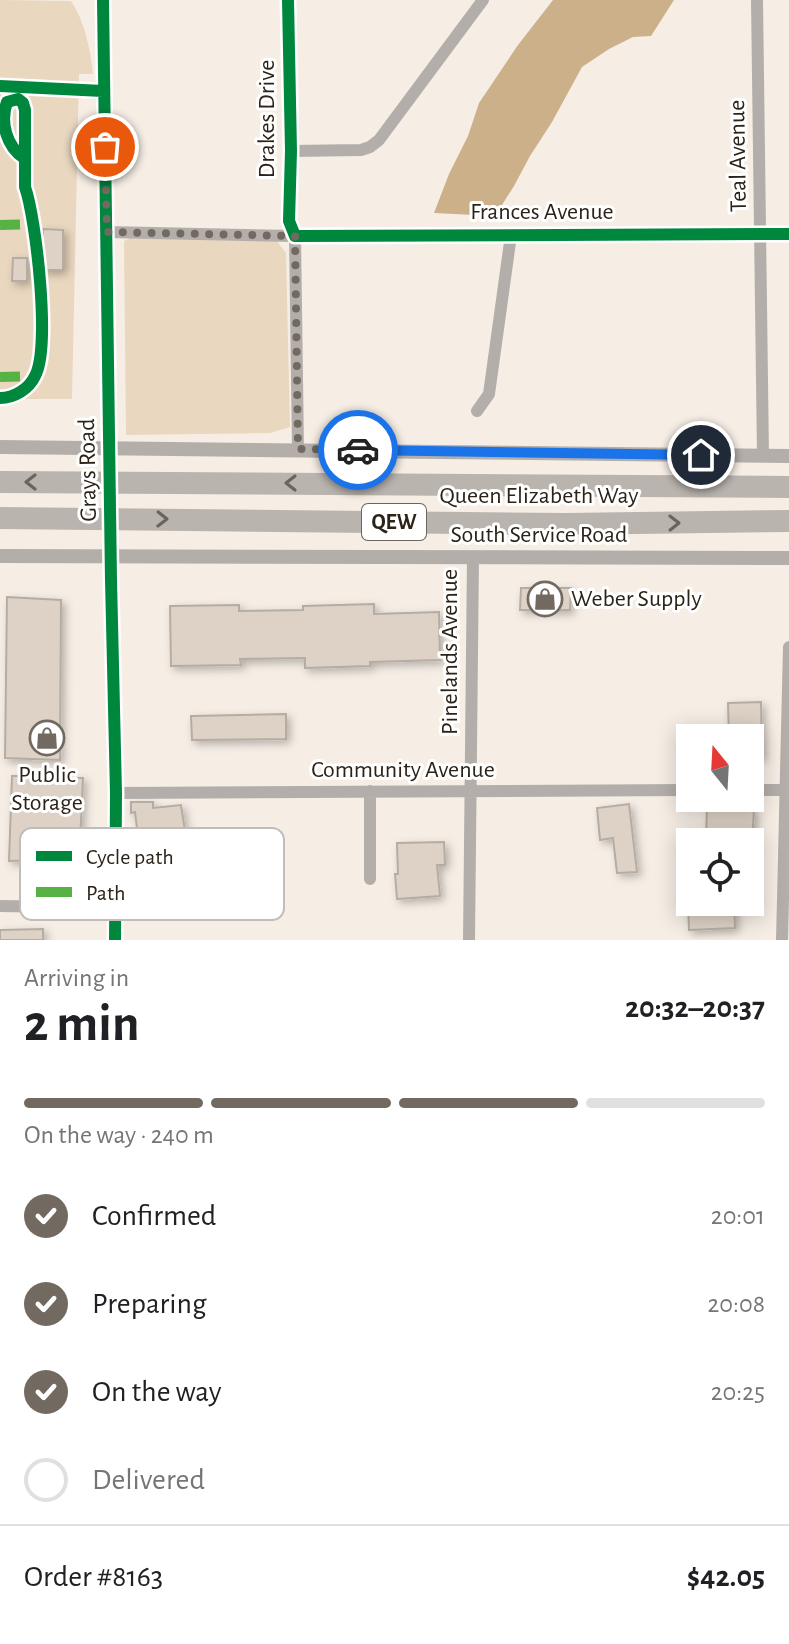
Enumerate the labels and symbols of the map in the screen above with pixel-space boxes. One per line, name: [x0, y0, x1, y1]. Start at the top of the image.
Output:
street label: Drakes Drive: [255, 60, 279, 178]
street label: Teal Avenue: [725, 100, 751, 212]
pin: [71, 113, 139, 181]
street label: Frances Avenue: [470, 200, 614, 224]
courier: [318, 410, 398, 490]
street label: Grays Road: [75, 418, 101, 522]
pin: [667, 421, 735, 489]
one-way arrow: [24, 473, 37, 491]
one-way arrow: [284, 474, 297, 492]
street label: Queen Elizabeth Way: [440, 484, 638, 508]
road number: QEW: [362, 504, 426, 540]
one-way arrow: [156, 511, 169, 528]
one-way arrow: [668, 514, 681, 531]
street label: South Service Road: [451, 523, 627, 547]
street label: Pinelands Avenue: [438, 569, 462, 735]
shop icon: Weber Supply: [526, 580, 564, 618]
place label: Weber Supply: [571, 587, 702, 611]
shop icon: Public Storage: [28, 719, 66, 757]
north arrow: [676, 724, 764, 812]
street label: Community Avenue: [311, 758, 495, 782]
place label: Public Storage: [11, 763, 83, 815]
legend: [20, 828, 284, 920]
text: Cycle path: [86, 846, 174, 868]
text: Path: [86, 882, 126, 904]

